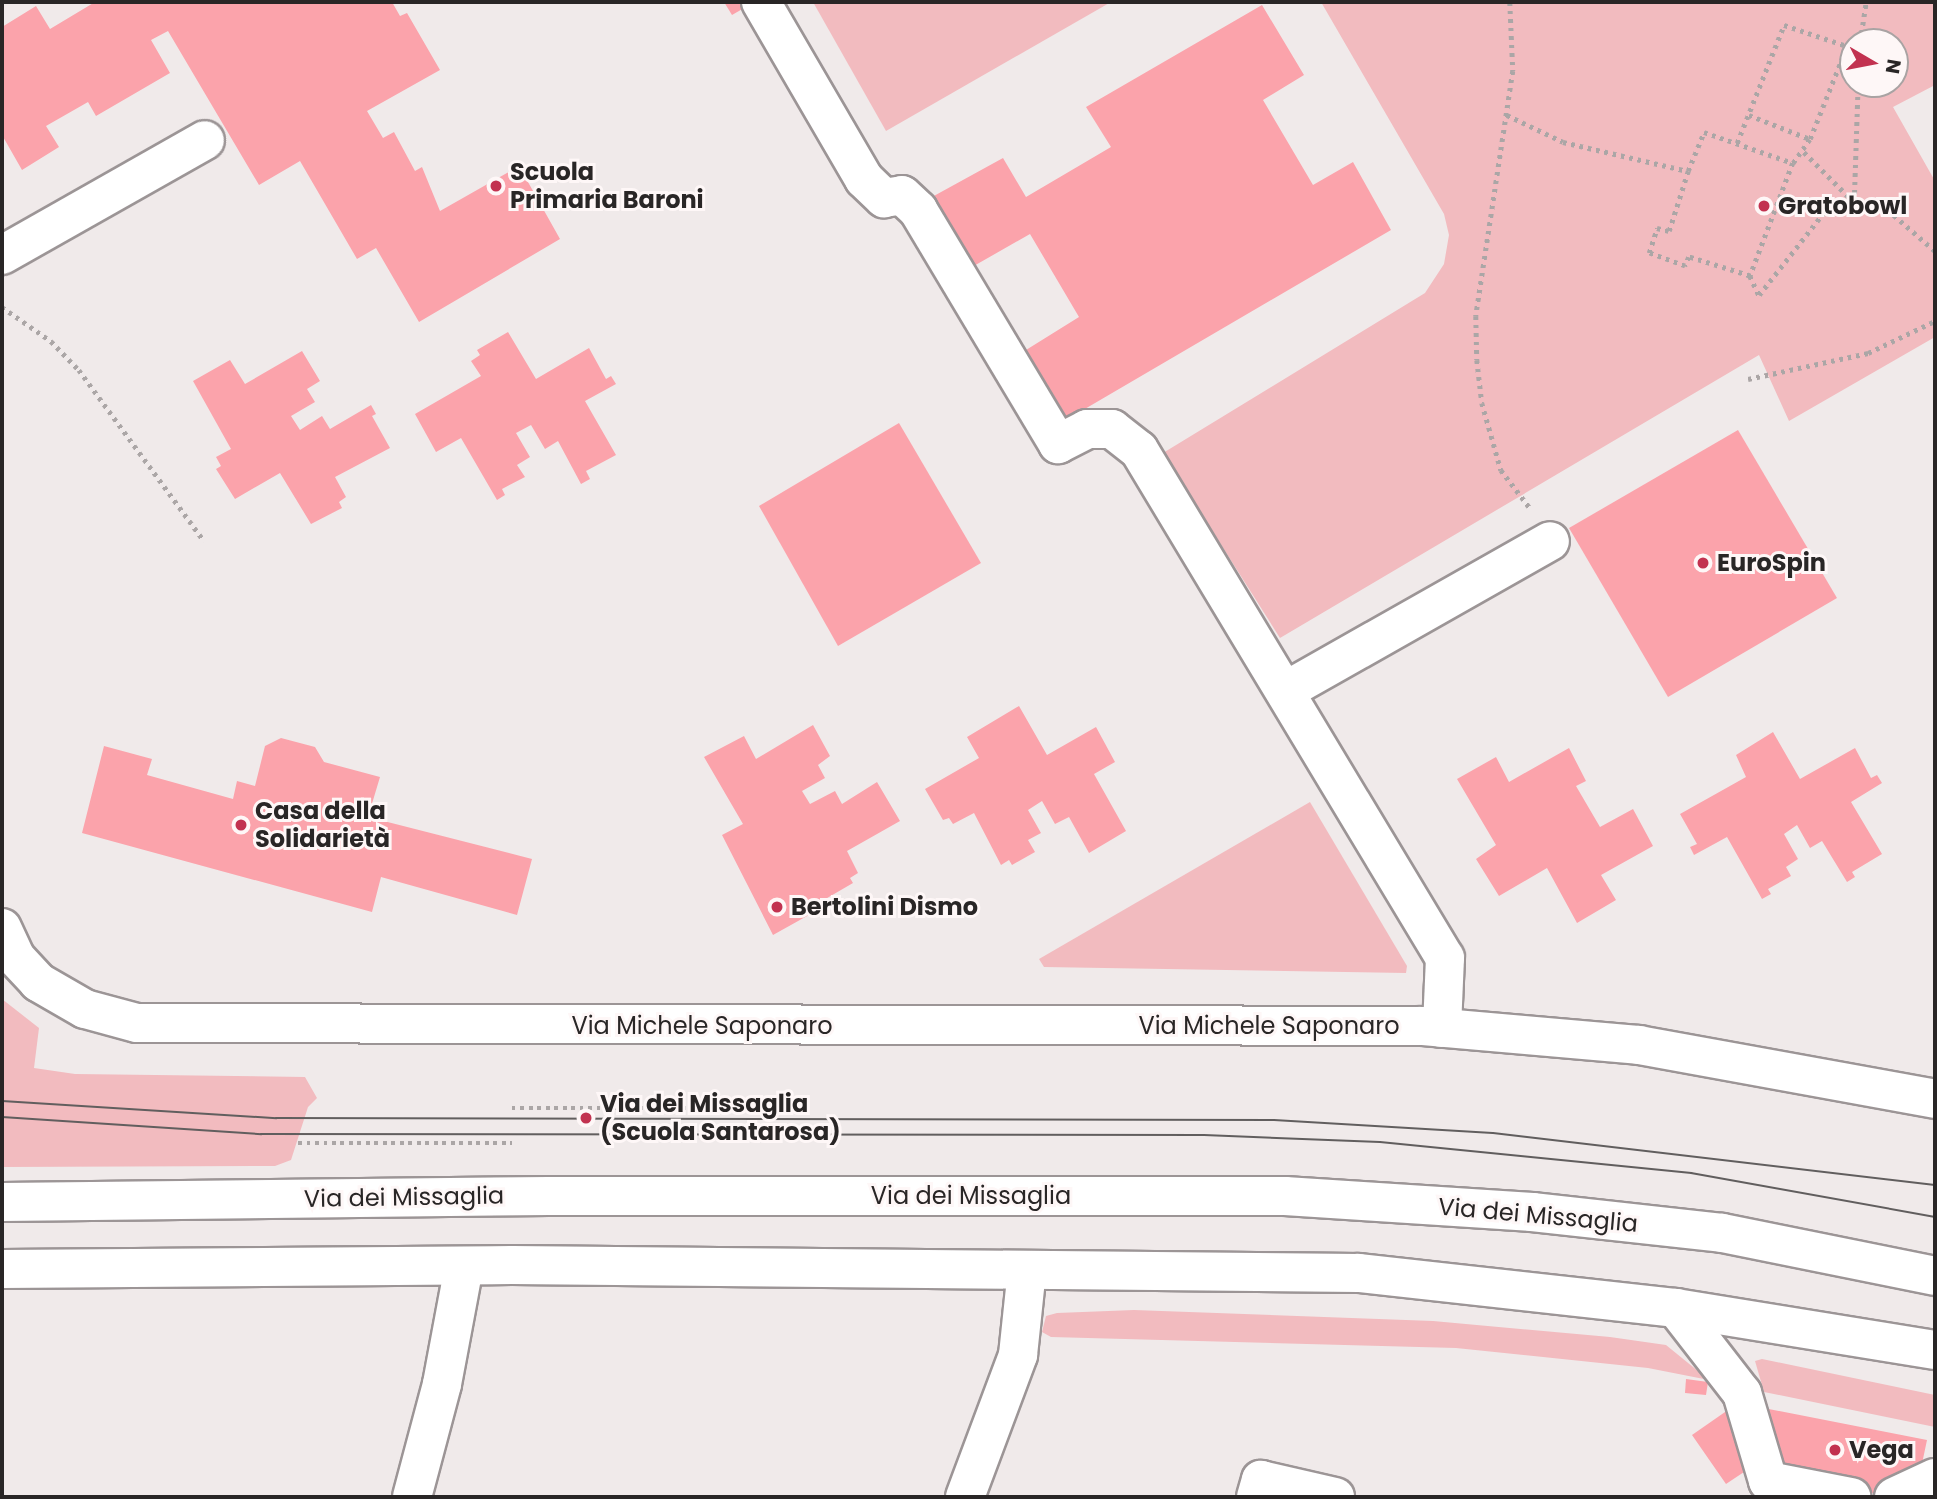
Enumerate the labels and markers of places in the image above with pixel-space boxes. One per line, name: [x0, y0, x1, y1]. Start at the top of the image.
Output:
place label: Scuola Primaria Baroni: [510, 158, 704, 214]
marker: Scuola Primaria Baroni: [488, 178, 504, 194]
place label: Gratobowl: [1778, 192, 1907, 220]
marker: Gratobowl: [1756, 198, 1772, 214]
place label: EuroSpin: [1717, 549, 1826, 577]
marker: EuroSpin: [1695, 555, 1711, 571]
place label: Casa della Solidarietà: [255, 797, 390, 853]
marker: Casa della Solidarietà: [233, 817, 249, 833]
place label: Bertolini Dismo: [791, 893, 978, 921]
marker: Bertolini Dismo: [769, 899, 785, 915]
place label: Via dei Missaglia (Scuola Santarosa): [600, 1090, 841, 1146]
marker: Via dei Missaglia (Scuola Santarosa): [578, 1110, 594, 1126]
place label: Vega: [1849, 1436, 1914, 1464]
marker: Vega: [1827, 1442, 1843, 1458]

